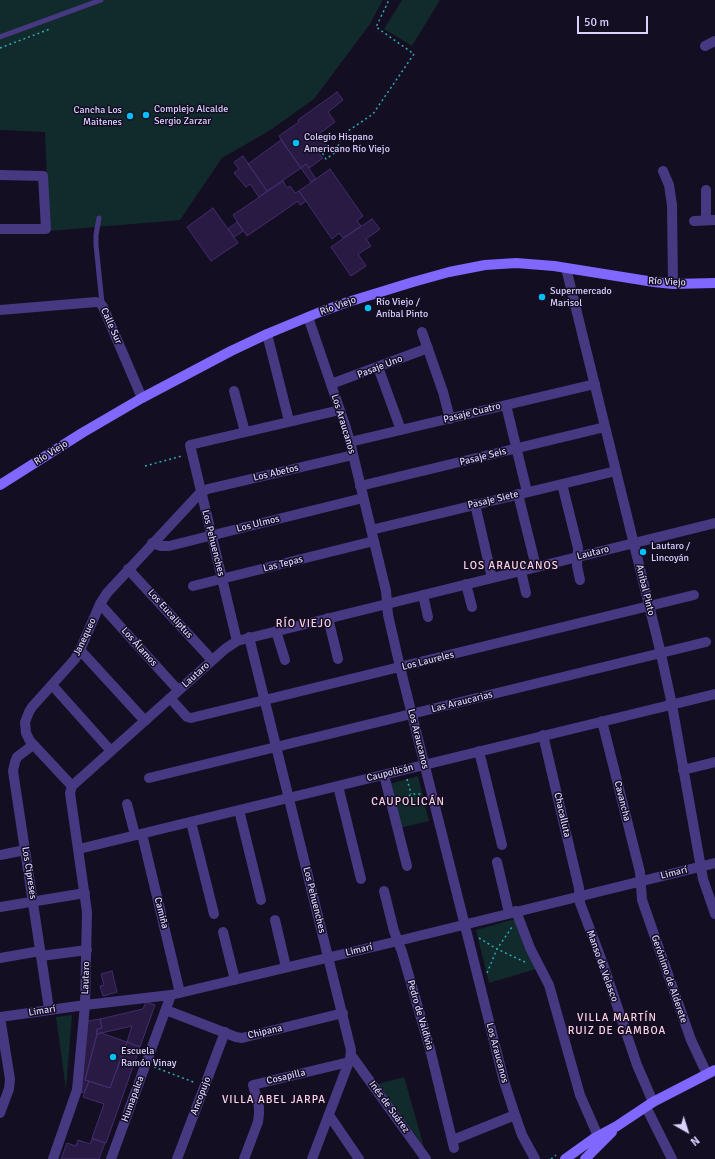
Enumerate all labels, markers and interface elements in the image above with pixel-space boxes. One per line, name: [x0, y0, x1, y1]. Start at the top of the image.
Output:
scale bar: [579, 8, 650, 34]
text: 50 m: [584, 15, 609, 30]
place label: Complejo Alcalde Sergio Zarzar: [154, 103, 228, 126]
place label: Cancha Los Maitenes: [74, 104, 122, 128]
marker: Complejo Alcalde Sergio Zarzar: [141, 110, 151, 120]
marker: Cancha Los Maitenes: [125, 111, 135, 121]
place label: Colegio Hispano Americano Río Viejo: [304, 131, 390, 154]
marker: Colegio Hispano Americano Río Viejo: [291, 138, 301, 148]
street label: Río Viejo: [648, 275, 686, 289]
place label: Supermercado Marisol: [550, 285, 612, 308]
marker: Supermercado Marisol: [537, 292, 547, 302]
street label: Río Viejo: [318, 294, 358, 318]
place label: Río Viejo / Aníbal Pinto: [376, 296, 428, 320]
marker: Río Viejo / Aníbal Pinto: [363, 303, 373, 313]
street label: Calle Sur: [98, 306, 124, 346]
street label: Pasaje Uno: [356, 353, 404, 381]
street label: Los Araucanos: [328, 393, 358, 455]
street label: Pasaje Cuatro: [442, 400, 502, 426]
street label: Río Viejo: [32, 438, 70, 468]
street label: Pasaje Seis: [458, 445, 508, 469]
street label: Los Abetos: [252, 462, 300, 484]
street label: Pasaje Siete: [466, 488, 520, 512]
street label: Los Pehuenches: [199, 509, 227, 577]
street label: Los Ulmos: [235, 513, 281, 535]
place label: Lautaro / Lincoyán: [651, 540, 690, 564]
street label: Lautaro: [576, 543, 610, 563]
marker: Lautaro / Lincoyán: [638, 547, 648, 557]
street label: Las Tepas: [262, 553, 304, 575]
district label: LOS ARAUCANOS: [463, 559, 559, 573]
street label: Aníbal Pinto: [633, 563, 657, 617]
street label: Los Eucaliptus: [145, 587, 195, 641]
street label: Janequeo: [71, 616, 99, 658]
district label: RÍO VIEJO: [276, 617, 332, 631]
street label: Los Álamos: [118, 625, 160, 669]
street label: Los Laureles: [401, 649, 455, 673]
street label: Lautaro: [180, 660, 212, 690]
street label: Las Araucarias: [430, 689, 494, 715]
street label: Los Araucanos: [405, 708, 431, 770]
street label: Caupolicán: [365, 761, 415, 785]
street label: Cavancha: [611, 780, 633, 822]
street label: Chacalluta: [551, 791, 573, 839]
district label: CAUPOLICÁN: [371, 795, 445, 809]
street label: Los Cipreses: [19, 846, 39, 900]
street label: Limarí: [659, 864, 689, 882]
street label: Los Pehuenches: [300, 866, 328, 934]
street label: Camiña: [151, 896, 171, 930]
street label: Manso de Velasco: [583, 929, 621, 1003]
street label: Gerónimo de Alderete: [648, 933, 690, 1025]
street label: Limarí: [344, 941, 374, 959]
street label: Lautaro: [79, 961, 93, 995]
street label: Pedro de Valdivia: [404, 979, 436, 1051]
street label: Limarí: [28, 1003, 56, 1019]
district label: VILLA MARTÍN RUIZ DE GAMBOA: [568, 1011, 666, 1037]
street label: Chipana: [247, 1022, 283, 1042]
street label: Los Araucanos: [483, 1022, 511, 1084]
place label: Escuela Ramón Vinay: [121, 1045, 176, 1068]
marker: Escuela Ramón Vinay: [108, 1052, 118, 1062]
street label: Cosapilla: [265, 1067, 307, 1087]
street label: Humapalca: [119, 1074, 147, 1124]
street label: Ancopujo: [188, 1075, 214, 1117]
street label: Inés de Suárez: [366, 1079, 412, 1135]
district label: VILLA ABEL JARPA: [222, 1093, 326, 1107]
north arrow: [667, 1111, 707, 1151]
text: N: [688, 1133, 702, 1148]

